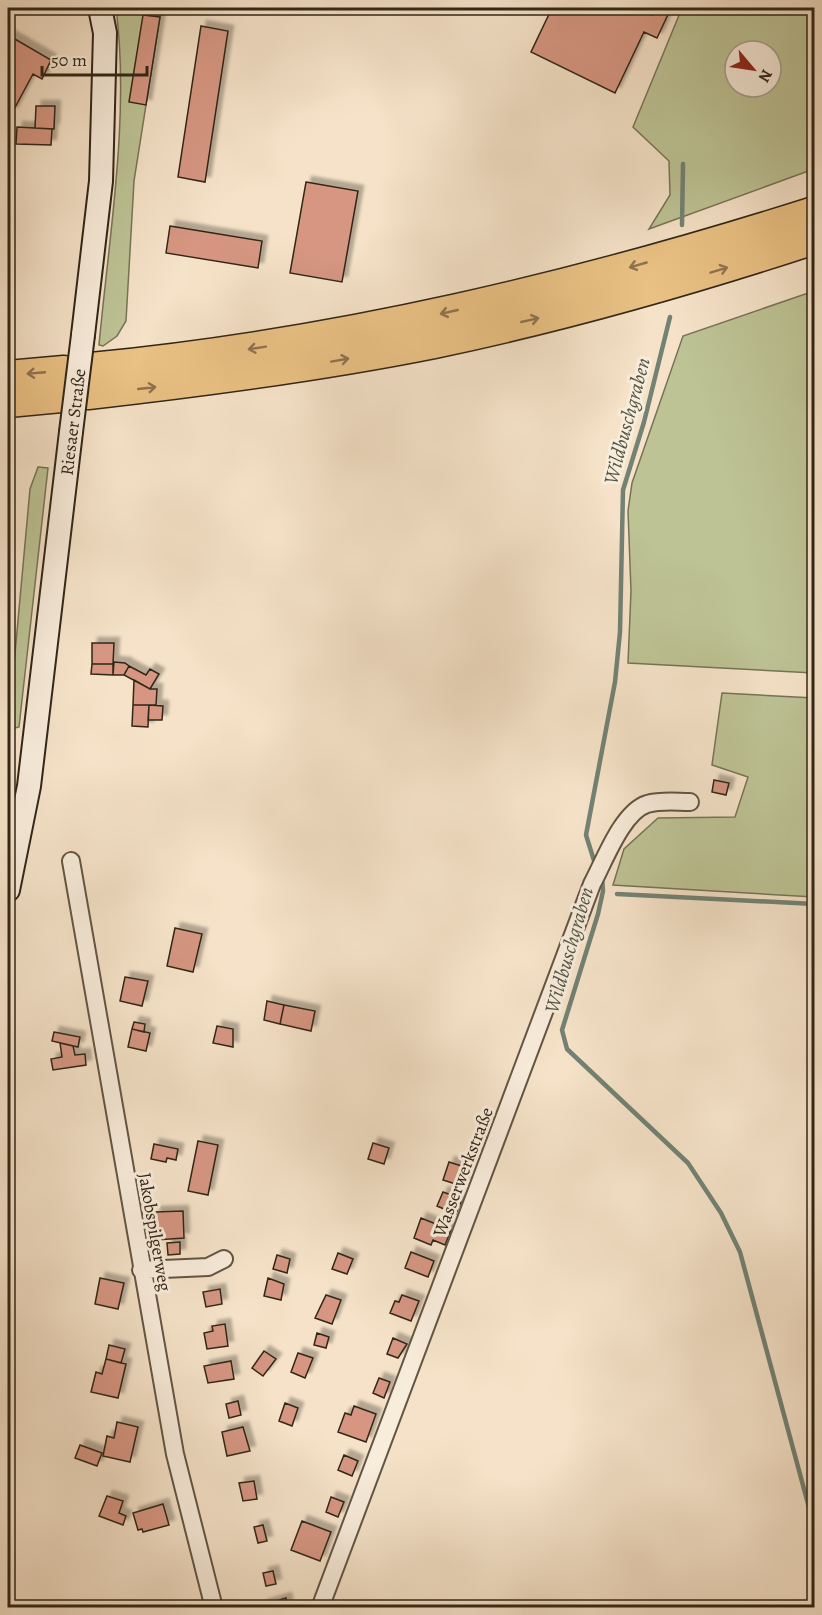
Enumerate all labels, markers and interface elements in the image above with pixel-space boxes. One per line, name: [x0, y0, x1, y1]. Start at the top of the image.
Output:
scale bar: [42, 39, 147, 77]
north arrow: [723, 39, 783, 99]
text: 50 m: [51, 48, 87, 72]
text: N: [753, 65, 778, 87]
one-way arrow: [629, 260, 648, 272]
one-way arrow: [709, 263, 728, 274]
one-way arrow: [439, 307, 459, 318]
one-way arrow: [521, 314, 540, 326]
one-way arrow: [248, 342, 267, 353]
one-way arrow: [329, 354, 349, 365]
water label: Wildbuschgraben: [597, 355, 657, 487]
street label: Riesaer Straße: [55, 367, 91, 477]
one-way arrow: [26, 368, 46, 379]
one-way arrow: [136, 382, 156, 393]
water label: Wildbuschgraben: [538, 884, 600, 1016]
street label: Wasserwerkstraße: [427, 1104, 499, 1241]
street label: Jakobspilgerweg: [133, 1171, 177, 1293]

